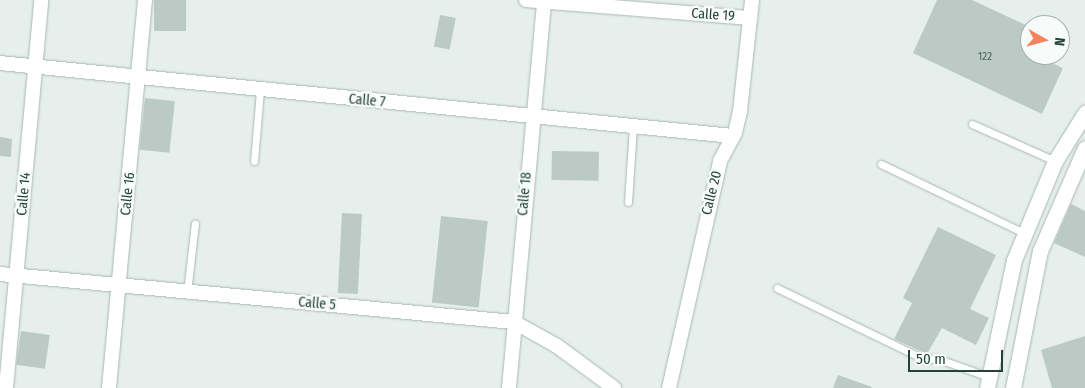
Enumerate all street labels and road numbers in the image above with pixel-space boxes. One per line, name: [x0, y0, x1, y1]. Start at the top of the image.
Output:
street label: Calle 19: [691, 5, 735, 25]
street label: Calle 7: [348, 91, 386, 111]
street label: Calle 20: [698, 169, 726, 217]
street label: Calle 16: [117, 171, 139, 217]
street label: Calle 14: [14, 172, 34, 216]
street label: Calle 18: [515, 172, 535, 216]
street label: Calle 5: [298, 294, 336, 314]

